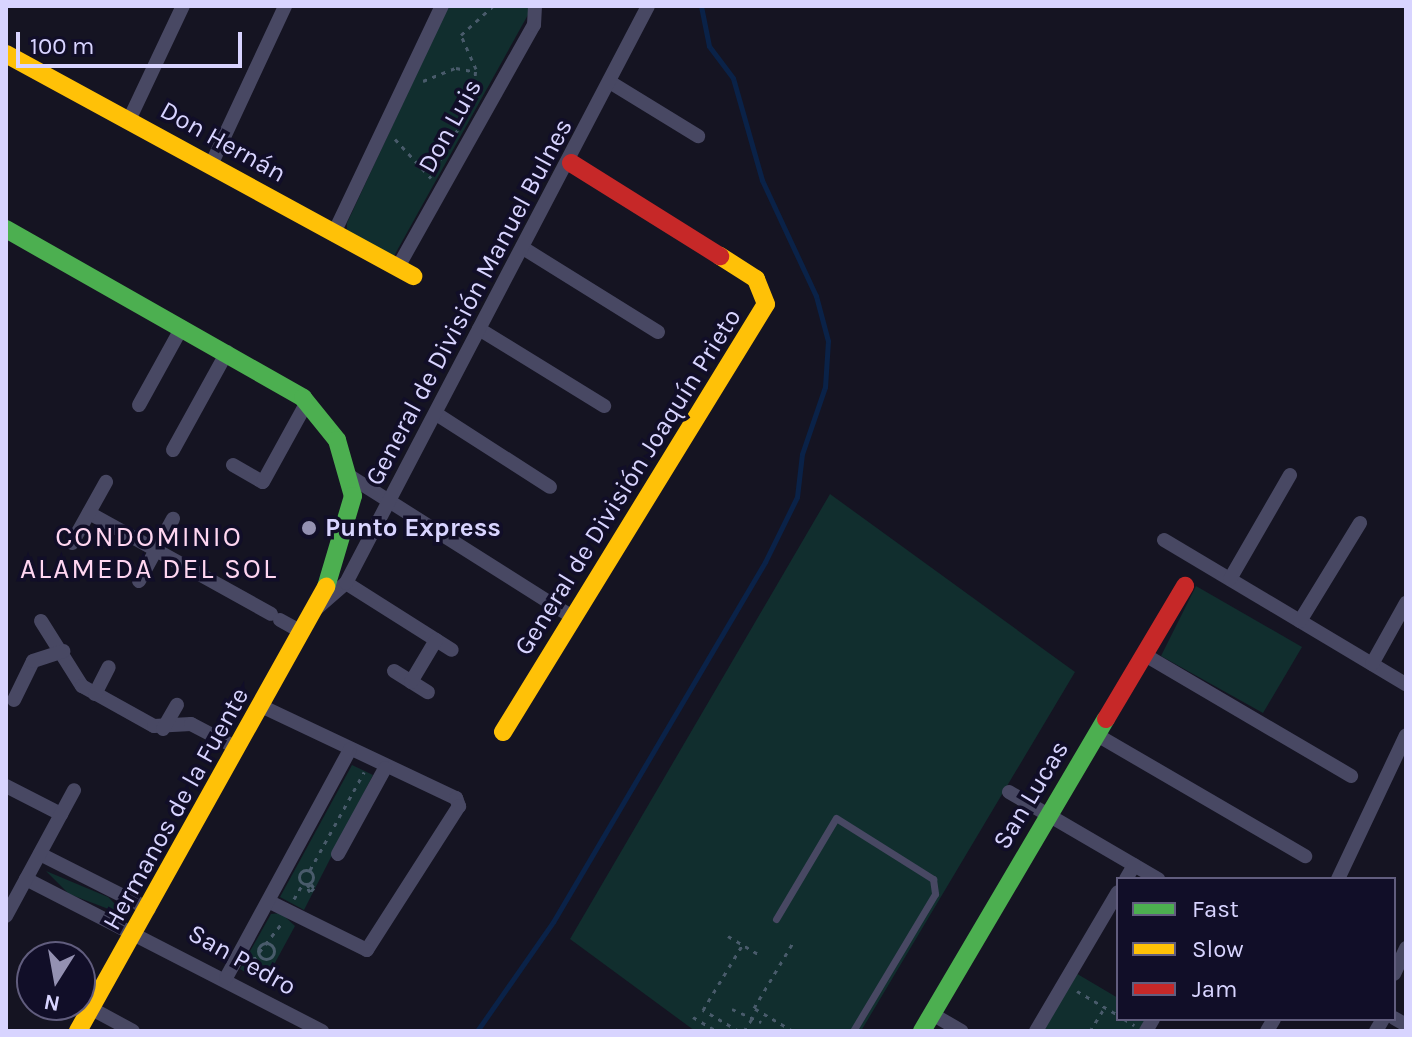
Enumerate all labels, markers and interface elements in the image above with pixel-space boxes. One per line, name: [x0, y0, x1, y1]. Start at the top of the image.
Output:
scale bar: [20, 16, 246, 66]
text: 100 m: [30, 32, 95, 60]
street label: Don Luis: [411, 74, 489, 178]
street label: Don Hernán: [155, 95, 291, 189]
street label: General de División Manuel Bulnes: [359, 113, 579, 491]
street label: General de División Joaquín Prieto: [508, 303, 748, 661]
place label: Punto Express: [325, 512, 501, 544]
marker: Punto Express: [300, 519, 318, 537]
district label: CONDOMINIO ALAMEDA DEL SOL: [20, 520, 278, 586]
street label: Hermanos de la Fuente: [96, 682, 256, 936]
street label: San Lucas: [986, 735, 1076, 855]
legend: [1116, 877, 1396, 1021]
text: Fast: [1192, 895, 1239, 923]
street label: San Pedro: [183, 918, 301, 1002]
text: Slow: [1192, 935, 1244, 963]
north arrow: [16, 941, 96, 1021]
text: Jam: [1192, 975, 1237, 1003]
text: N: [42, 988, 62, 1017]

